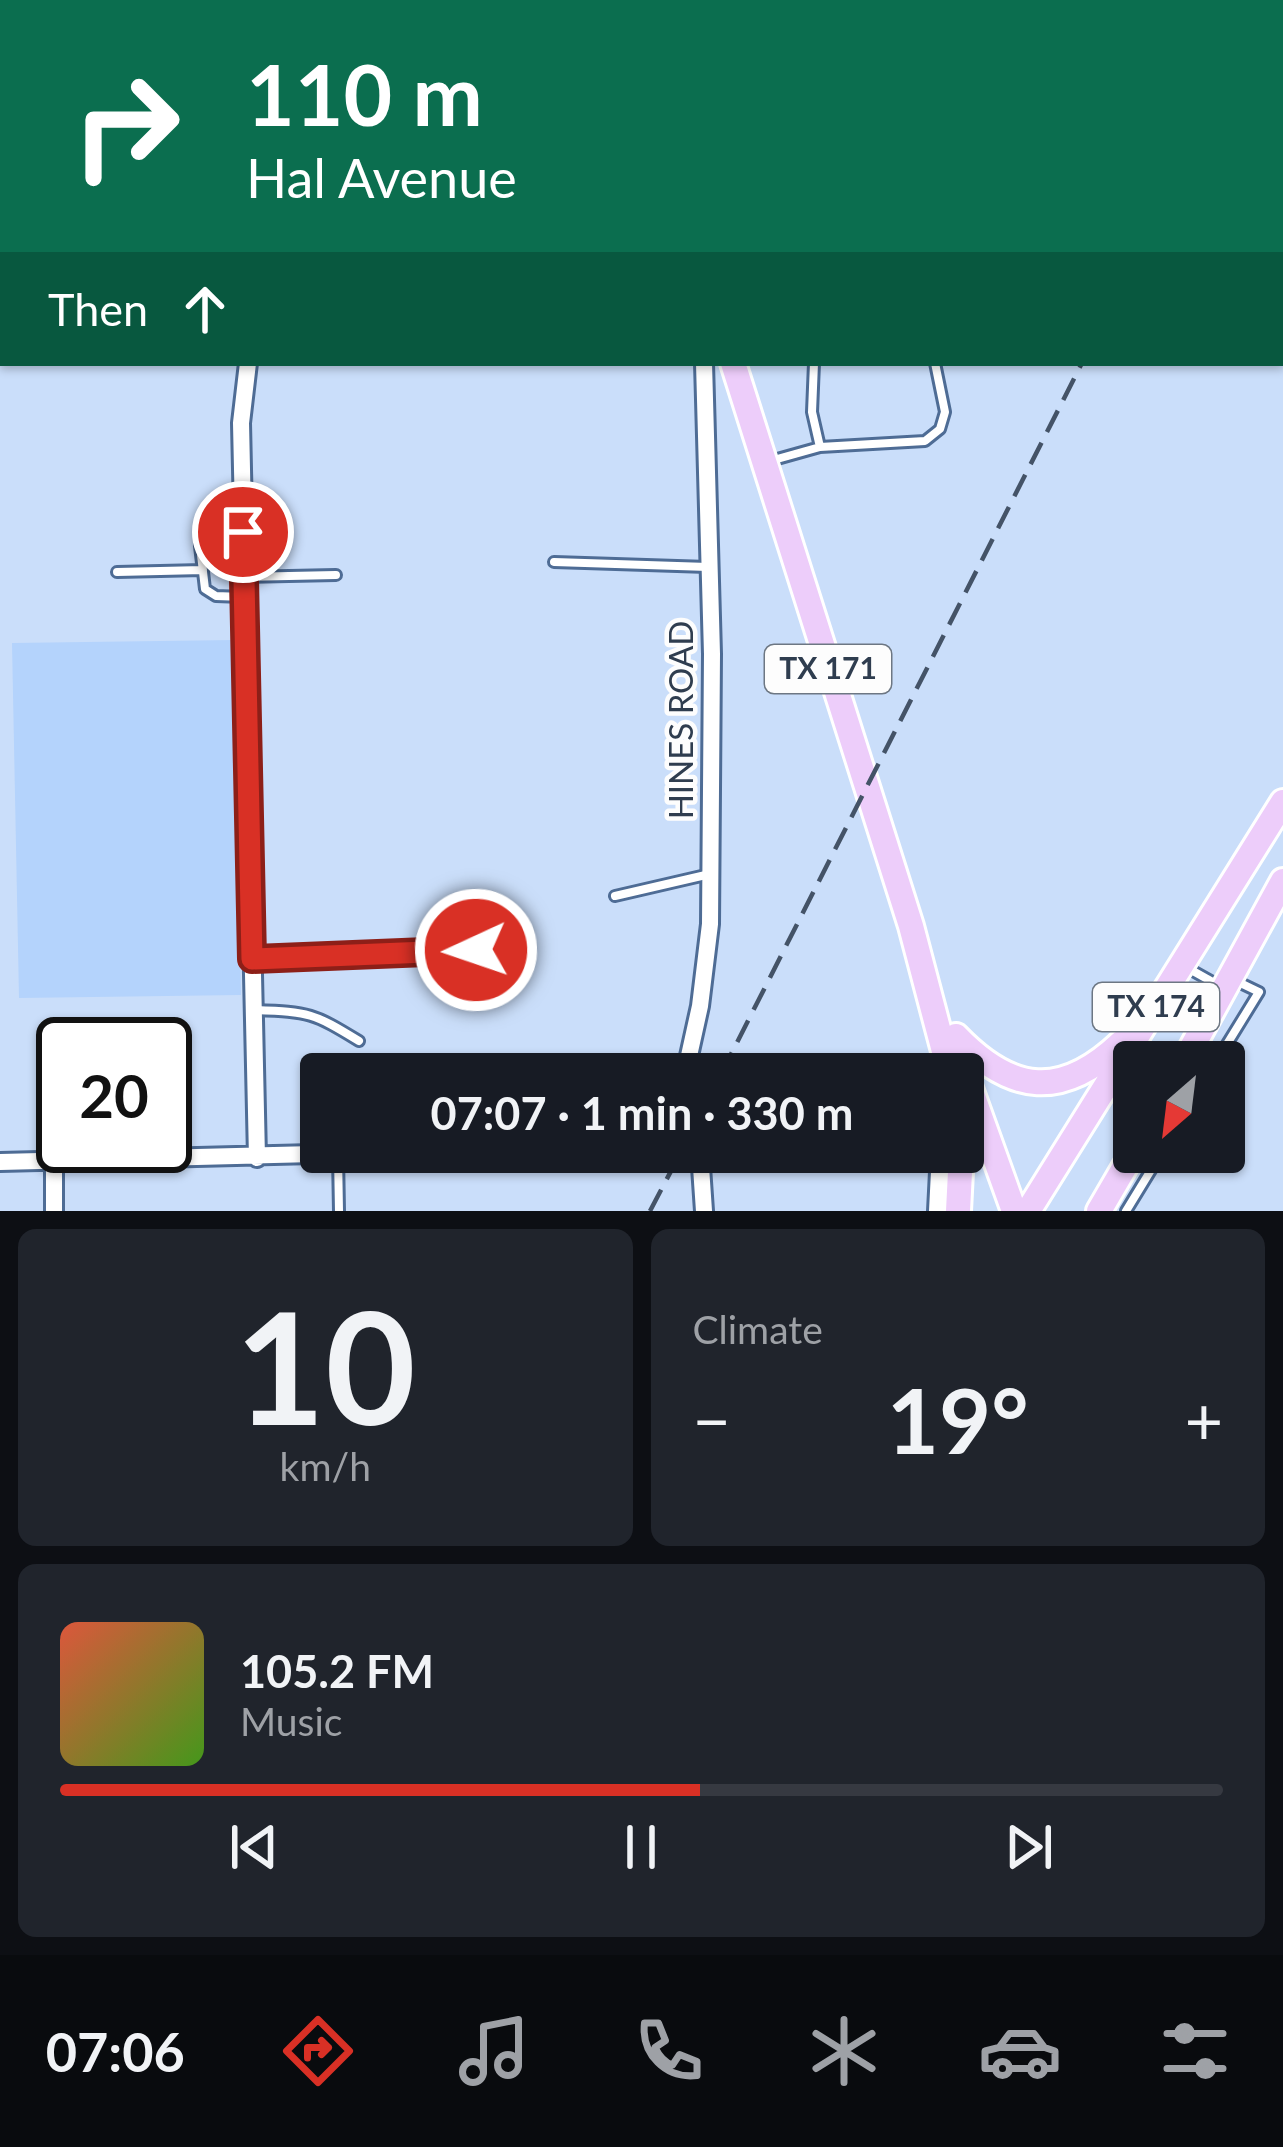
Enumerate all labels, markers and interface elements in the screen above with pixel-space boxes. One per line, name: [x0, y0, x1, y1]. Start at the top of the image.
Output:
text: 110 m: [246, 43, 483, 144]
icon: right: [48, 48, 204, 204]
text: Hal Avenue: [246, 145, 517, 210]
icon: ahead: [172, 276, 238, 342]
text: Then: [48, 282, 148, 336]
pin: [192, 481, 294, 583]
icon: arrive: [210, 499, 276, 565]
street label: HINES ROAD: [660, 621, 700, 819]
road number: TX 171: [765, 645, 891, 693]
position arrow: [413, 887, 539, 1013]
road number: TX 174: [1093, 983, 1219, 1031]
speed limit sign: 20: [36, 1017, 192, 1173]
north arrow: [1113, 1041, 1245, 1173]
map controls: [1113, 1041, 1245, 1173]
text: 07:07 · 1 min · 330 m: [431, 1086, 853, 1140]
text: 10: [235, 1271, 416, 1458]
text: Climate: [693, 1306, 823, 1352]
text: 19°: [887, 1365, 1029, 1473]
text: −: [693, 1380, 731, 1459]
text: +: [1185, 1380, 1223, 1459]
text: km/h: [280, 1443, 371, 1489]
text: 105.2 FM: [240, 1644, 434, 1698]
text: Music: [240, 1698, 342, 1744]
icon: previous: [221, 1814, 287, 1880]
icon: pause: [608, 1814, 674, 1880]
icon: next: [996, 1814, 1062, 1880]
icon: directions: [276, 2009, 360, 2093]
icon: music: [452, 2009, 536, 2093]
icon: phone: [627, 2009, 711, 2093]
icon: climate: [802, 2009, 886, 2093]
icon: car: [978, 2009, 1062, 2093]
icon: filters: [1153, 2009, 1237, 2093]
text: 07:06: [46, 2019, 185, 2084]

